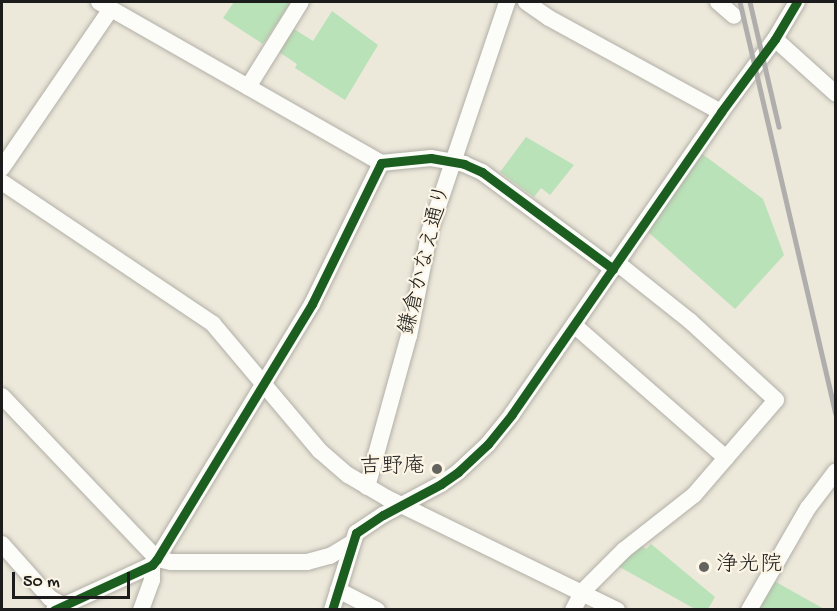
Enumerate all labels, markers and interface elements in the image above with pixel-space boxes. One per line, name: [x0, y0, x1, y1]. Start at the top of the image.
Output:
street label: 鎌倉かなえ通り: [396, 182, 458, 338]
place label: 吉野庵: [359, 456, 425, 482]
marker: 吉野庵: [430, 462, 444, 476]
place label: 浄光院: [716, 554, 782, 580]
scale bar: [15, 560, 134, 598]
marker: 浄光院: [697, 560, 711, 574]
text: 50 m: [23, 572, 60, 593]

